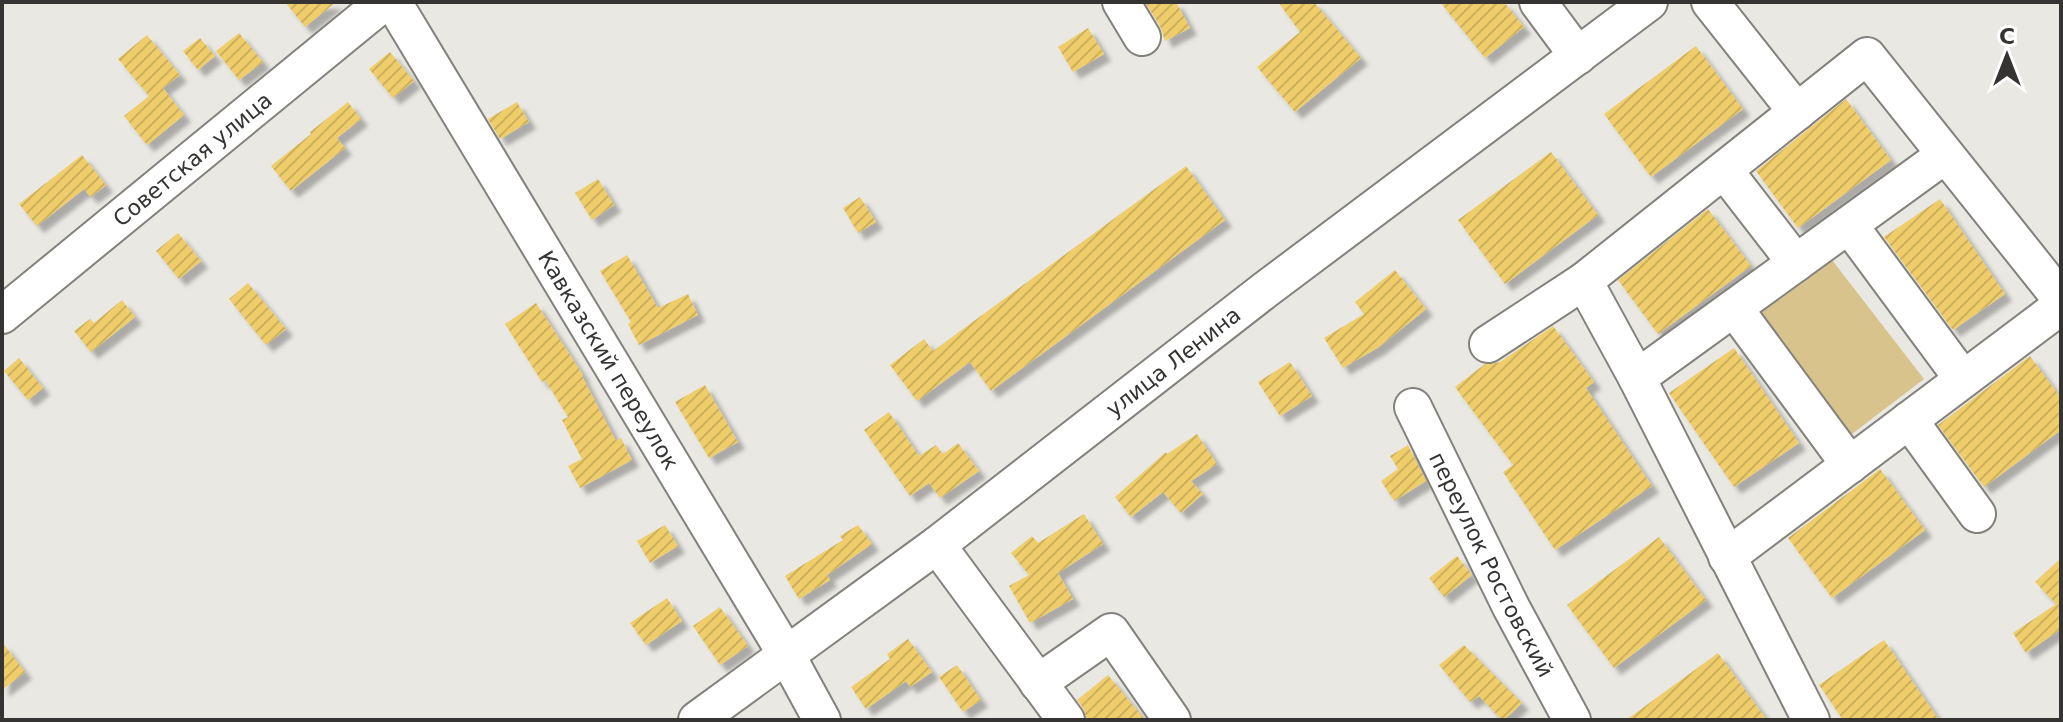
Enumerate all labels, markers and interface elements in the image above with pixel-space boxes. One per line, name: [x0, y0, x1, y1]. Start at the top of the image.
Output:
north arrow: [1967, 16, 2047, 96]
text: С: [1999, 24, 2015, 49]
street label: Советская улица: [108, 87, 276, 231]
street label: Кавказский переулок: [533, 246, 684, 474]
street label: улица Ленина: [1101, 301, 1245, 422]
street label: переулок Ростовский: [1425, 448, 1559, 681]

